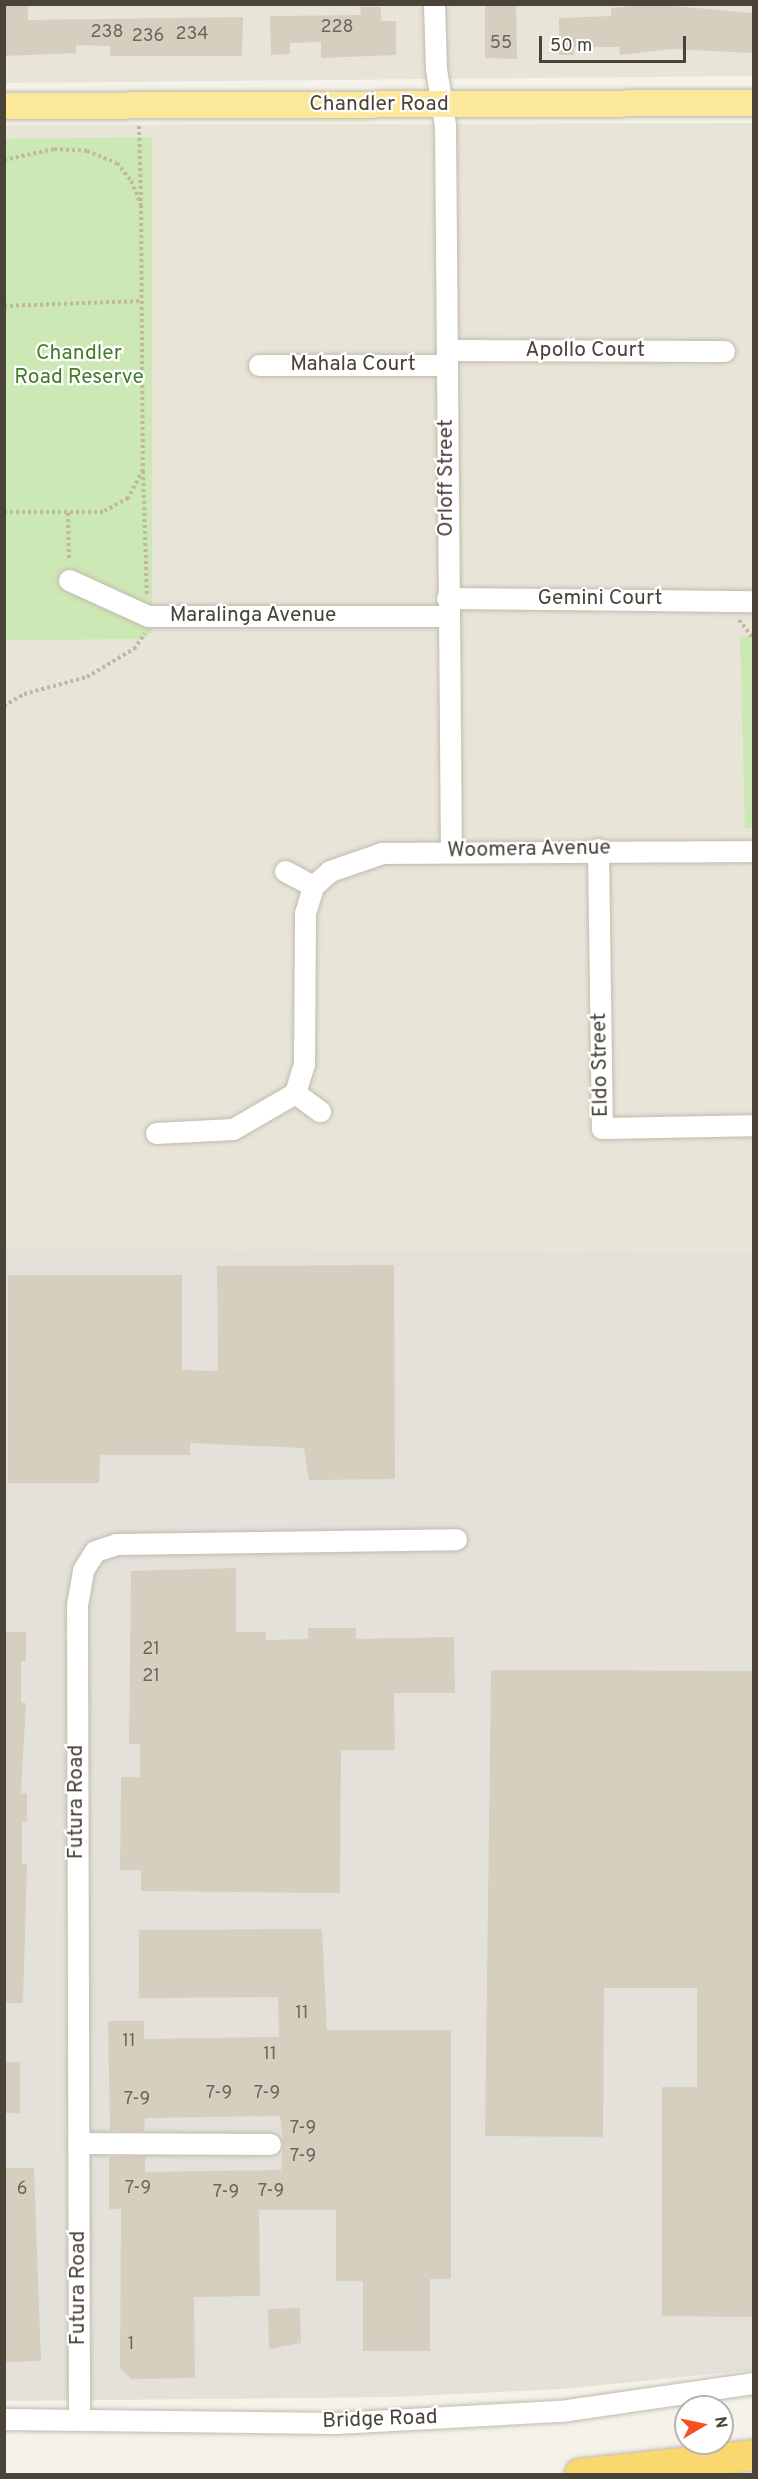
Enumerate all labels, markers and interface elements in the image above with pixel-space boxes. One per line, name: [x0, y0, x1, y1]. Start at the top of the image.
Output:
house number: 228: [320, 17, 354, 39]
house number: 238: [91, 22, 123, 44]
house number: 234: [175, 24, 209, 46]
scale bar: [542, 24, 689, 62]
house number: 236: [132, 26, 164, 48]
house number: 55: [490, 33, 512, 55]
text: 50 m: [550, 35, 592, 58]
street label: Chandler Road: [309, 92, 449, 118]
street label: Apollo Court: [525, 338, 645, 364]
park label: Chandler Road Reserve: [14, 341, 144, 391]
street label: Mahala Court: [290, 352, 416, 378]
street label: Orloff Street: [434, 419, 460, 537]
street label: Gemini Court: [538, 586, 662, 612]
street label: Maralinga Avenue: [169, 603, 337, 629]
street label: Woomera Avenue: [447, 836, 611, 864]
street label: Eldo Street: [587, 1013, 615, 1117]
house number: 21: [142, 1639, 160, 1661]
house number: 21: [142, 1666, 160, 1688]
street label: Futura Road: [64, 1745, 90, 1859]
house number: 11: [295, 2003, 309, 2025]
house number: 11: [122, 2031, 136, 2053]
house number: 11: [263, 2044, 277, 2066]
house number: 7-9: [206, 2083, 232, 2105]
house number: 7-9: [254, 2083, 280, 2105]
house number: 7-9: [124, 2089, 150, 2111]
house number: 7-9: [290, 2118, 316, 2140]
house number: 7-9: [290, 2146, 316, 2168]
house number: 7-9: [125, 2178, 151, 2200]
house number: 6: [17, 2179, 27, 2201]
house number: 7-9: [258, 2181, 284, 2203]
house number: 7-9: [213, 2182, 239, 2204]
street label: Futura Road: [66, 2231, 92, 2345]
house number: 1: [128, 2334, 134, 2356]
north arrow: [674, 2395, 734, 2455]
street label: Bridge Road: [322, 2405, 438, 2435]
text: N: [709, 2415, 731, 2430]

